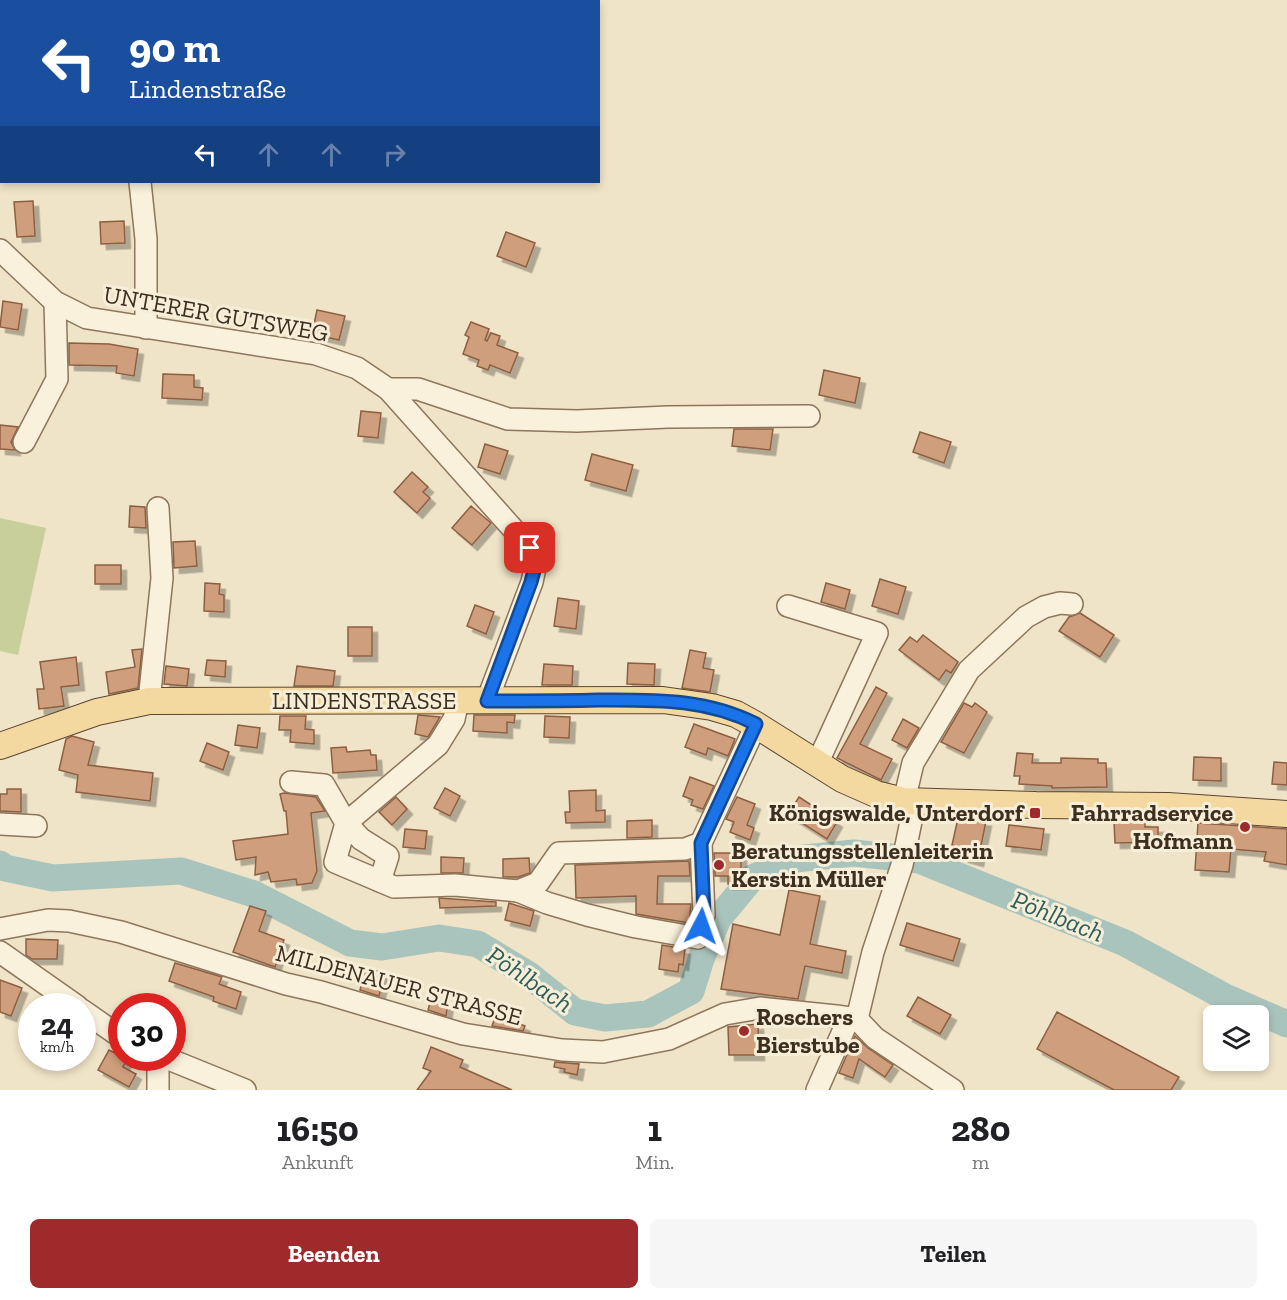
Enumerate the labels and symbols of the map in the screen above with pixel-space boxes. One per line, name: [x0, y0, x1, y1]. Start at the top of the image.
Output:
street label: UNTERER GUTSWEG: [102, 279, 331, 348]
pin: [504, 522, 555, 573]
street label: LINDENSTRASSE: [272, 686, 456, 715]
place label: Königswalde, Unterdorf: [769, 798, 1026, 827]
place label: Fahrradservice Hofmann: [1071, 798, 1233, 855]
marker: Königswalde, Unterdorf: [1028, 806, 1042, 820]
marker: Fahrradservice Hofmann: [1238, 820, 1252, 834]
place label: Beratungsstellenleiterin Kerstin Müller: [731, 836, 993, 893]
marker: Beratungsstellenleiterin Kerstin Müller: [712, 858, 726, 872]
water label: Pöhlbach: [1007, 883, 1109, 949]
position arrow: [669, 894, 733, 958]
street label: MILDENAUER STRASSE: [273, 938, 525, 1031]
water label: Pöhlbach: [481, 939, 579, 1019]
speed limit sign: 30: [108, 993, 186, 1071]
place label: Roschers Bierstube: [756, 1002, 860, 1059]
marker: Roschers Bierstube: [737, 1024, 751, 1038]

